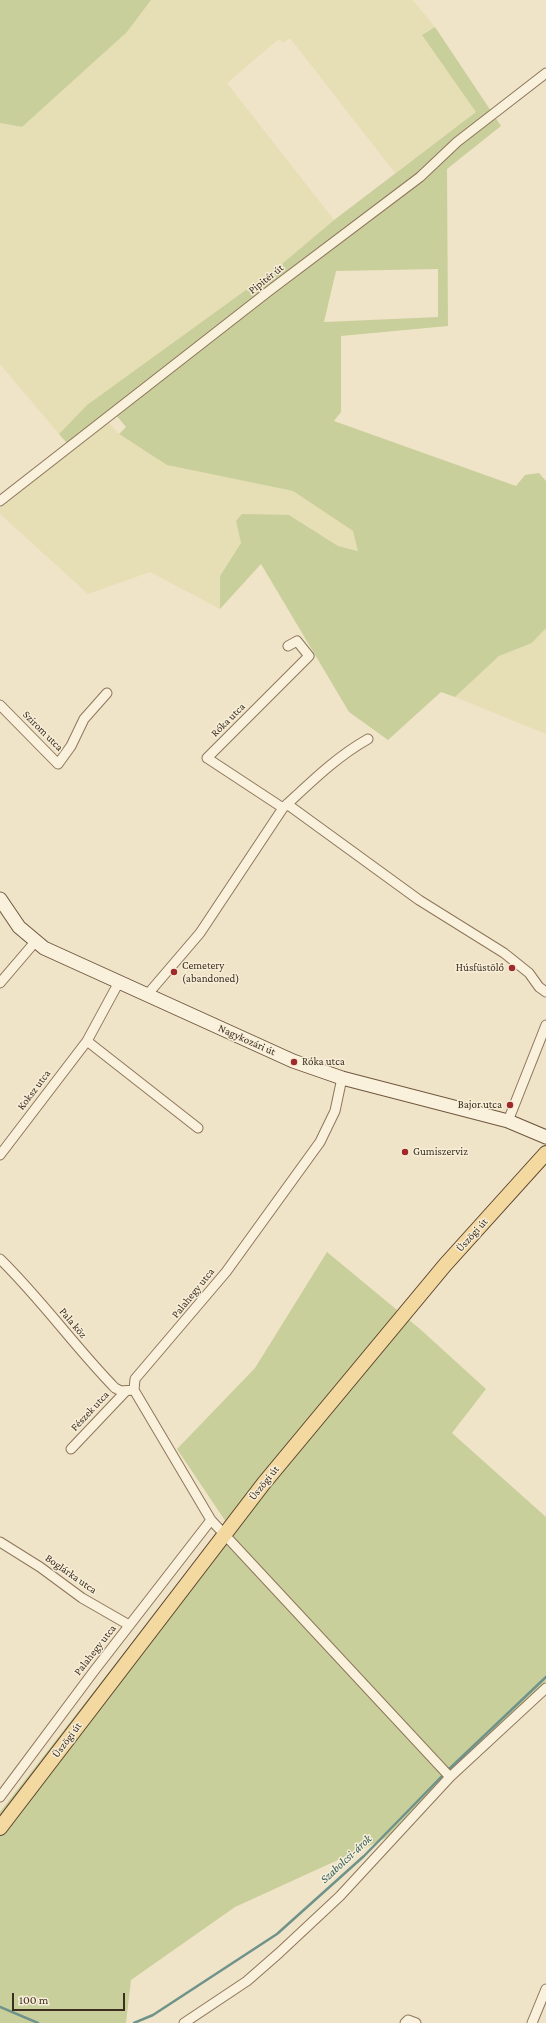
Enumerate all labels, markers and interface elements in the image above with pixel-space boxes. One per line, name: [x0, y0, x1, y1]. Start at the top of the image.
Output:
street label: Pipitér út: [246, 261, 286, 297]
street label: Róka utca: [208, 700, 248, 740]
street label: Szirom utca: [20, 708, 66, 754]
place label: Cemetery (abandoned): [182, 959, 239, 985]
place label: Húsfüstölő: [456, 961, 504, 975]
marker: Húsfüstölő: [507, 963, 517, 973]
marker: Cemetery (abandoned): [169, 967, 179, 977]
street label: Nagykozári út: [216, 1021, 278, 1059]
place label: Róka utca: [302, 1055, 345, 1069]
marker: Róka utca: [289, 1057, 299, 1067]
street label: Koksz utca: [15, 1067, 53, 1113]
place label: Bajor utca: [458, 1098, 502, 1112]
marker: Bajor utca: [505, 1100, 515, 1110]
place label: Gumiszerviz: [413, 1145, 468, 1159]
marker: Gumiszerviz: [400, 1147, 410, 1157]
street label: Üszögi út: [453, 1215, 491, 1255]
street label: Palahegy utca: [169, 1265, 217, 1321]
street label: Pala köz: [56, 1305, 90, 1341]
street label: Fészek utca: [68, 1388, 112, 1434]
street label: Üszögi út: [246, 1463, 282, 1503]
street label: Boglárka utca: [43, 1551, 99, 1597]
street label: Palahegy utca: [71, 1622, 119, 1678]
street label: Üszögi út: [49, 1720, 85, 1760]
water label: Szabolcsi-árok: [317, 1832, 375, 1886]
scale bar: [14, 1985, 127, 2011]
text: 100 m: [19, 1993, 48, 2007]

